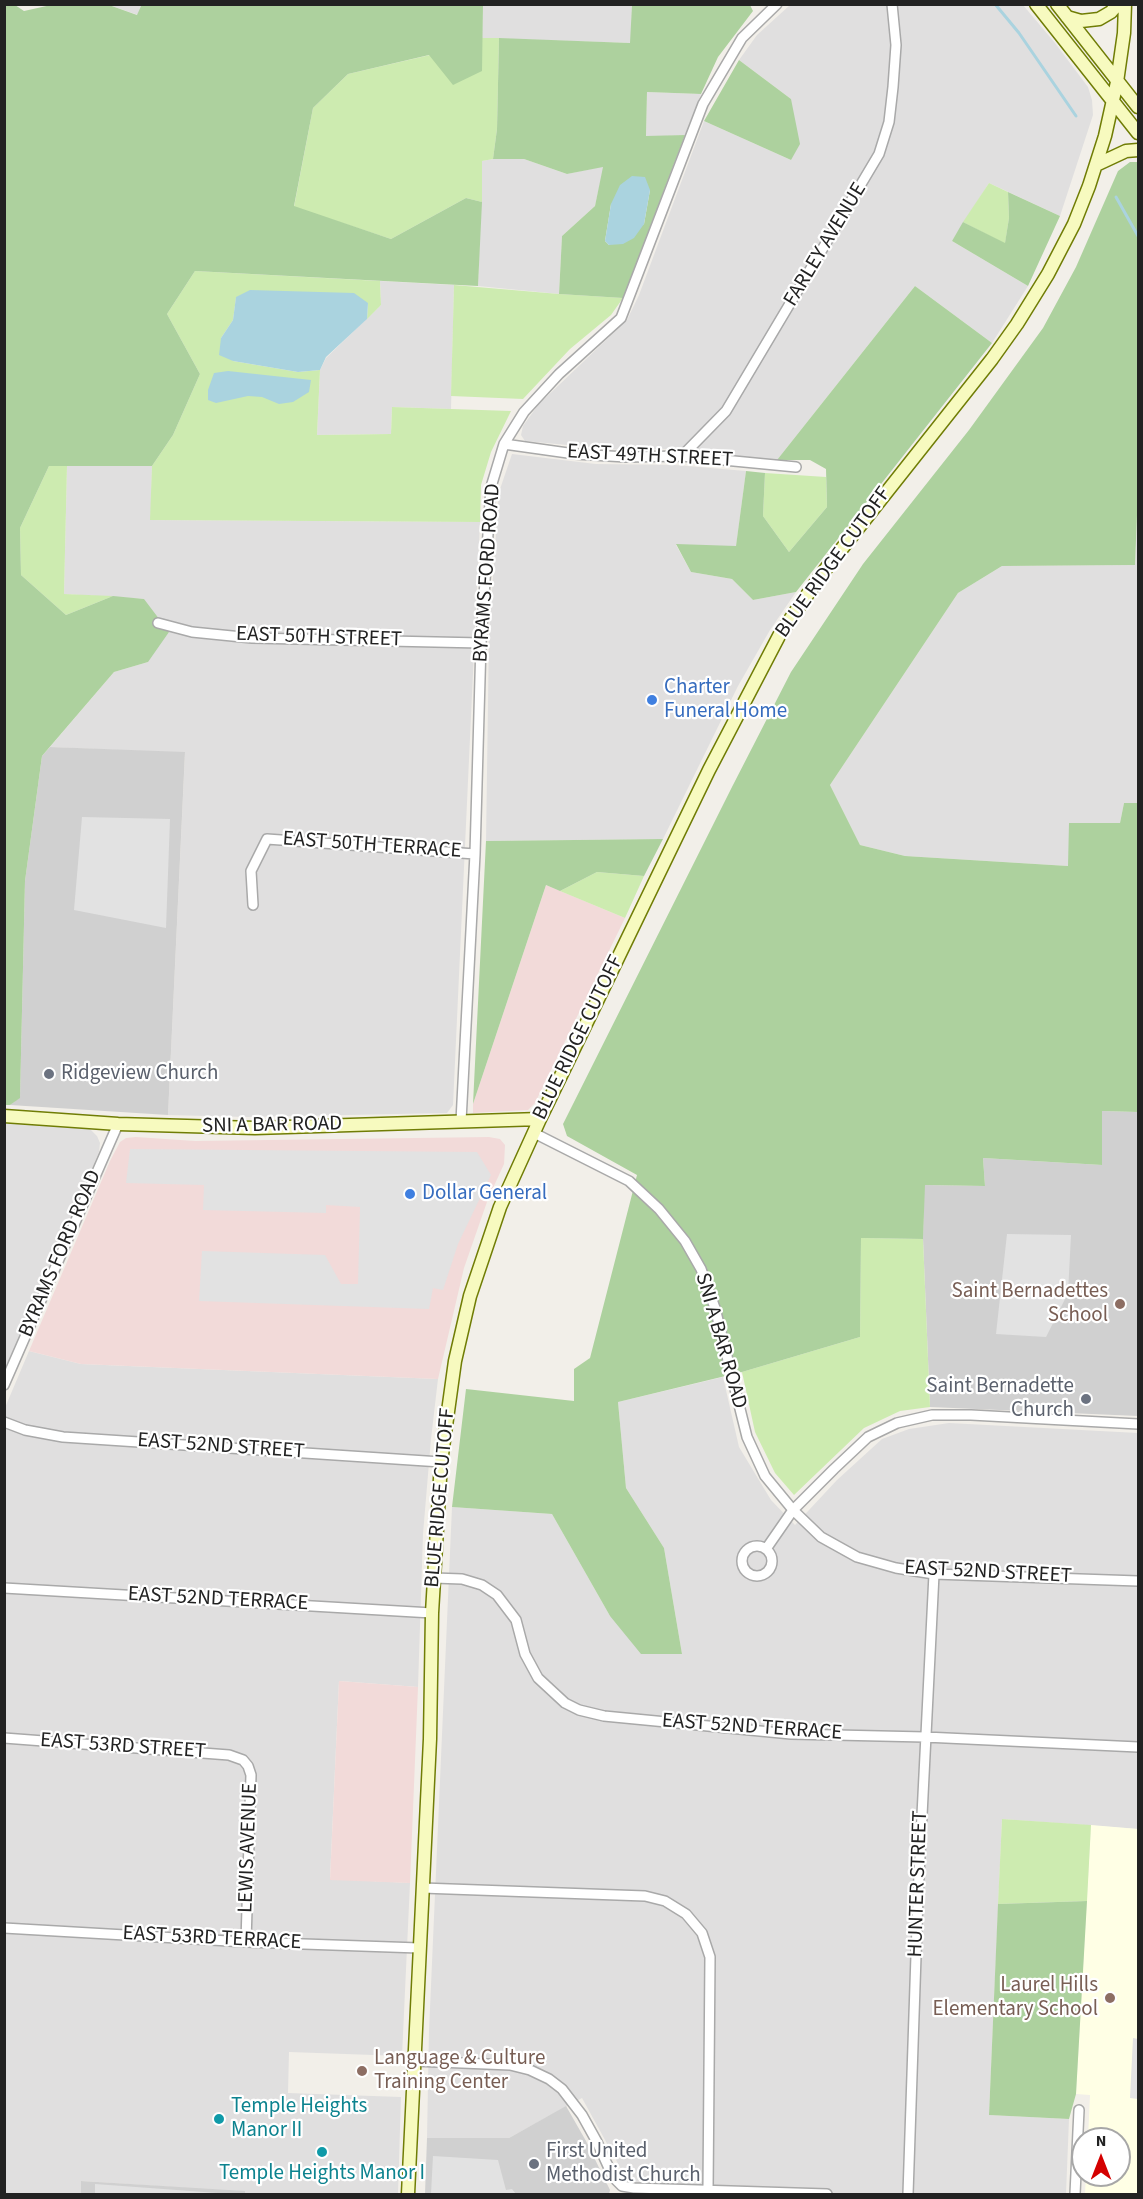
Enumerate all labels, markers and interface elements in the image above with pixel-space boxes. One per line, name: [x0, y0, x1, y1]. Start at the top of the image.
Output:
street label: FARLEY AVENUE: [779, 179, 873, 311]
street label: EAST 49TH STREET: [566, 440, 734, 474]
street label: BYRAMS FORD ROAD: [469, 483, 507, 663]
street label: BLUE RIDGE CUTOFF: [771, 483, 897, 643]
street label: EAST 50TH STREET: [236, 623, 402, 653]
place label: Charter Funeral Home: [664, 675, 787, 725]
marker: Charter Funeral Home: [645, 693, 659, 707]
street label: EAST 50TH TERRACE: [282, 827, 462, 865]
street label: BLUE RIDGE CUTOFF: [528, 952, 630, 1124]
place label: Ridgeview Church: [61, 1061, 218, 1087]
marker: Ridgeview Church: [42, 1067, 56, 1081]
street label: SNI A BAR ROAD: [202, 1112, 342, 1140]
street label: BYRAMS FORD ROAD: [14, 1167, 108, 1341]
place label: Dollar General: [422, 1181, 547, 1207]
marker: Dollar General: [403, 1187, 417, 1201]
street label: SNI A BAR ROAD: [689, 1270, 751, 1412]
place label: Saint Bernadettes School: [952, 1279, 1108, 1329]
marker: Saint Bernadettes School: [1113, 1297, 1127, 1311]
place label: Saint Bernadette Church: [926, 1374, 1074, 1424]
marker: Saint Bernadette Church: [1079, 1392, 1093, 1406]
street label: BLUE RIDGE CUTOFF: [421, 1407, 461, 1589]
street label: EAST 52ND STREET: [136, 1429, 306, 1465]
street label: EAST 52ND STREET: [904, 1556, 1072, 1590]
street label: EAST 52ND TERRACE: [127, 1583, 309, 1617]
street label: EAST 52ND TERRACE: [661, 1709, 843, 1747]
street label: EAST 53RD STREET: [39, 1729, 207, 1765]
street label: LEWIS AVENUE: [234, 1783, 264, 1913]
street label: HUNTER STREET: [904, 1810, 934, 1958]
street label: EAST 53RD TERRACE: [122, 1922, 302, 1956]
place label: Laurel Hills Elementary School: [932, 1973, 1098, 2023]
marker: Laurel Hills Elementary School: [1103, 1991, 1117, 2005]
place label: Language & Culture Training Center: [374, 2046, 545, 2096]
marker: Language & Culture Training Center: [355, 2064, 369, 2078]
place label: Temple Heights Manor II: [231, 2094, 367, 2144]
marker: Temple Heights Manor II: [212, 2112, 226, 2126]
north arrow: [1071, 2127, 1131, 2187]
text: N: [1096, 2130, 1106, 2152]
place label: First United Methodist Church: [546, 2139, 701, 2189]
marker: Temple Heights Manor I: [315, 2145, 329, 2159]
marker: First United Methodist Church: [527, 2157, 541, 2171]
place label: Temple Heights Manor I: [219, 2161, 425, 2187]

